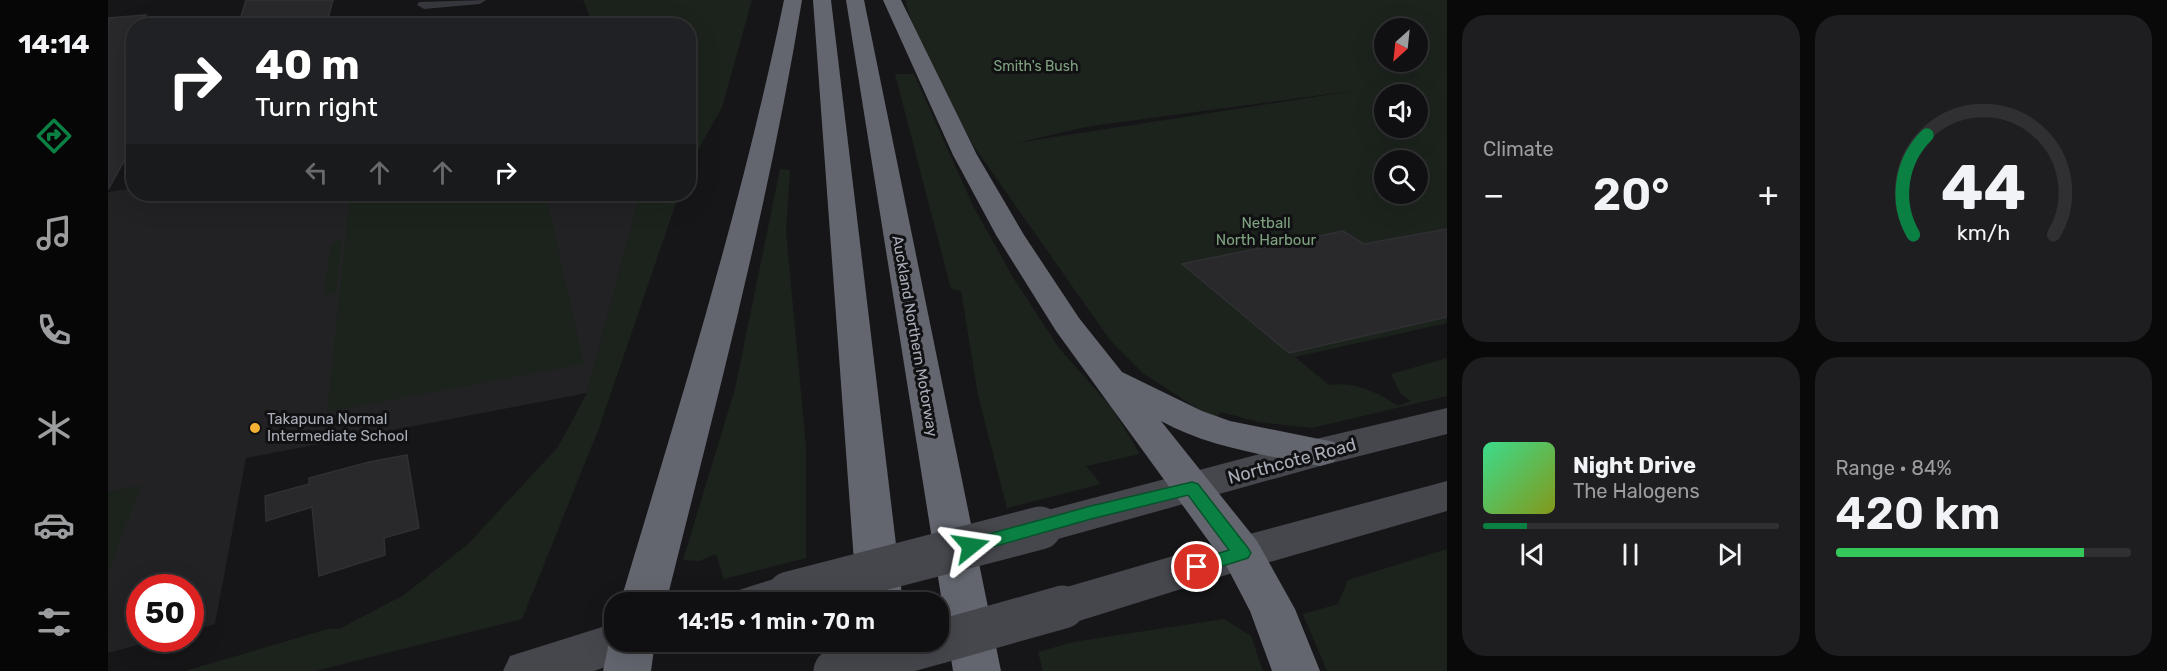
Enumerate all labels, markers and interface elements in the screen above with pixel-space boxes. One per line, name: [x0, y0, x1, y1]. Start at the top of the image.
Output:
north arrow: [1374, 18, 1428, 72]
map controls: [1374, 18, 1428, 204]
text: 14:14: [18, 28, 90, 60]
text: 40 m: [255, 40, 360, 90]
icon: right: [156, 42, 234, 120]
park label: Smith's Bush: [994, 58, 1078, 75]
button: sound: [1374, 84, 1428, 138]
text: Turn right: [255, 91, 378, 123]
icon: directions: [33, 115, 75, 157]
text: Climate: [1483, 137, 1554, 161]
button: search: [1374, 150, 1428, 204]
text: 44: [1941, 151, 2026, 225]
icon: left: [300, 156, 333, 189]
icon: ahead: [363, 156, 396, 189]
icon: ahead: [426, 156, 459, 189]
icon: right: [489, 156, 522, 189]
text: 20°: [1593, 168, 1670, 221]
text: −: [1483, 175, 1504, 214]
text: +: [1758, 175, 1779, 214]
icon: music: [33, 212, 75, 254]
park label: Netball North Harbour: [1216, 214, 1316, 249]
text: km/h: [1956, 221, 2010, 246]
street label: Auckland Northern Motorway: [888, 234, 942, 438]
icon: phone: [33, 309, 75, 351]
icon: climate: [33, 407, 75, 449]
place label: Takapuna Normal Intermediate School: [267, 410, 408, 445]
marker: Takapuna Normal Intermediate School: [248, 421, 262, 435]
street label: Northcote Road: [1225, 433, 1359, 489]
text: Night Drive: [1573, 452, 1696, 479]
text: Range · 84%: [1836, 456, 1952, 480]
text: The Halogens: [1573, 479, 1700, 503]
text: 420 km: [1836, 487, 2000, 540]
icon: car: [33, 504, 75, 546]
position arrow: [939, 514, 1003, 578]
icon: previous: [1516, 538, 1549, 571]
icon: pause: [1614, 538, 1647, 571]
icon: next: [1713, 538, 1746, 571]
pin: [1171, 541, 1222, 592]
icon: arrive: [1180, 550, 1213, 583]
speed limit sign: 50: [126, 574, 204, 652]
icon: filters: [33, 601, 75, 643]
text: 14:15 · 1 min · 70 m: [678, 608, 875, 635]

